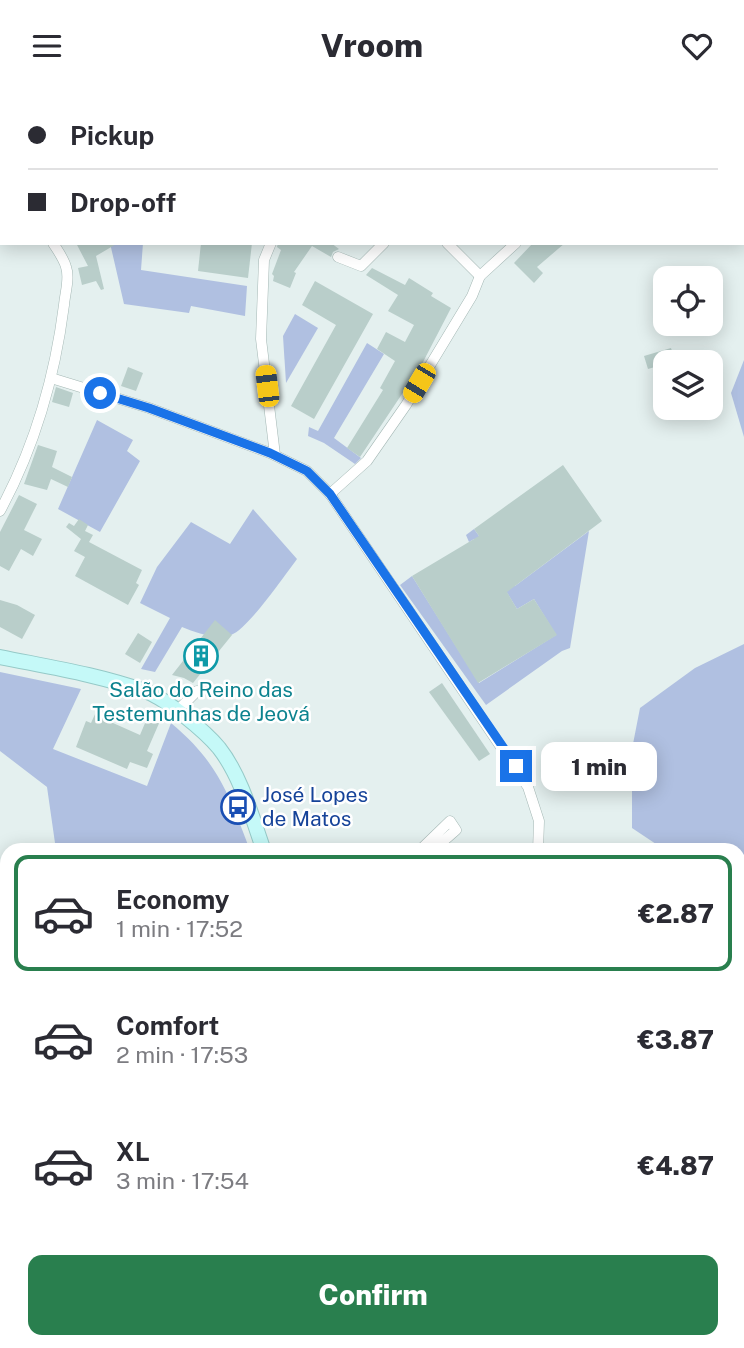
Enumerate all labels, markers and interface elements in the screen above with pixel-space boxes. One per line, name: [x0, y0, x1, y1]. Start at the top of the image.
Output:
icon: menu: [28, 27, 66, 65]
text: Vroom: [321, 27, 423, 64]
icon: heart: [678, 27, 716, 65]
text: Pickup: [70, 120, 154, 151]
text: Drop-off: [70, 187, 176, 218]
map controls: [653, 266, 723, 420]
button: locate: [653, 266, 723, 336]
button: layers: [653, 350, 723, 420]
car: [400, 360, 439, 406]
car: [255, 364, 280, 408]
route start: [84, 377, 116, 409]
building icon: Salão do Reino das Testemunhas de Jeová: [182, 637, 220, 675]
place label: Salão do Reino das Testemunhas de Jeová: [92, 677, 310, 726]
callout: 1 min: [540, 741, 656, 791]
route end: [500, 750, 532, 782]
text: 1 min: [571, 753, 627, 780]
place label: José Lopes de Matos: [262, 782, 368, 831]
bus stop icon: José Lopes de Matos: [219, 788, 257, 826]
icon: car: [32, 882, 95, 945]
text: Economy: [116, 884, 229, 915]
text: €2.87: [638, 898, 714, 929]
text: 1 min · 17:52: [116, 915, 243, 942]
icon: car: [32, 1008, 95, 1071]
text: Comfort: [116, 1010, 219, 1041]
text: €3.87: [637, 1024, 714, 1055]
text: 2 min · 17:53: [116, 1041, 248, 1068]
icon: car: [32, 1134, 95, 1197]
text: XL: [116, 1136, 150, 1167]
text: €4.87: [638, 1150, 714, 1181]
text: 3 min · 17:54: [116, 1167, 249, 1194]
button: Confirm: [28, 1255, 718, 1335]

